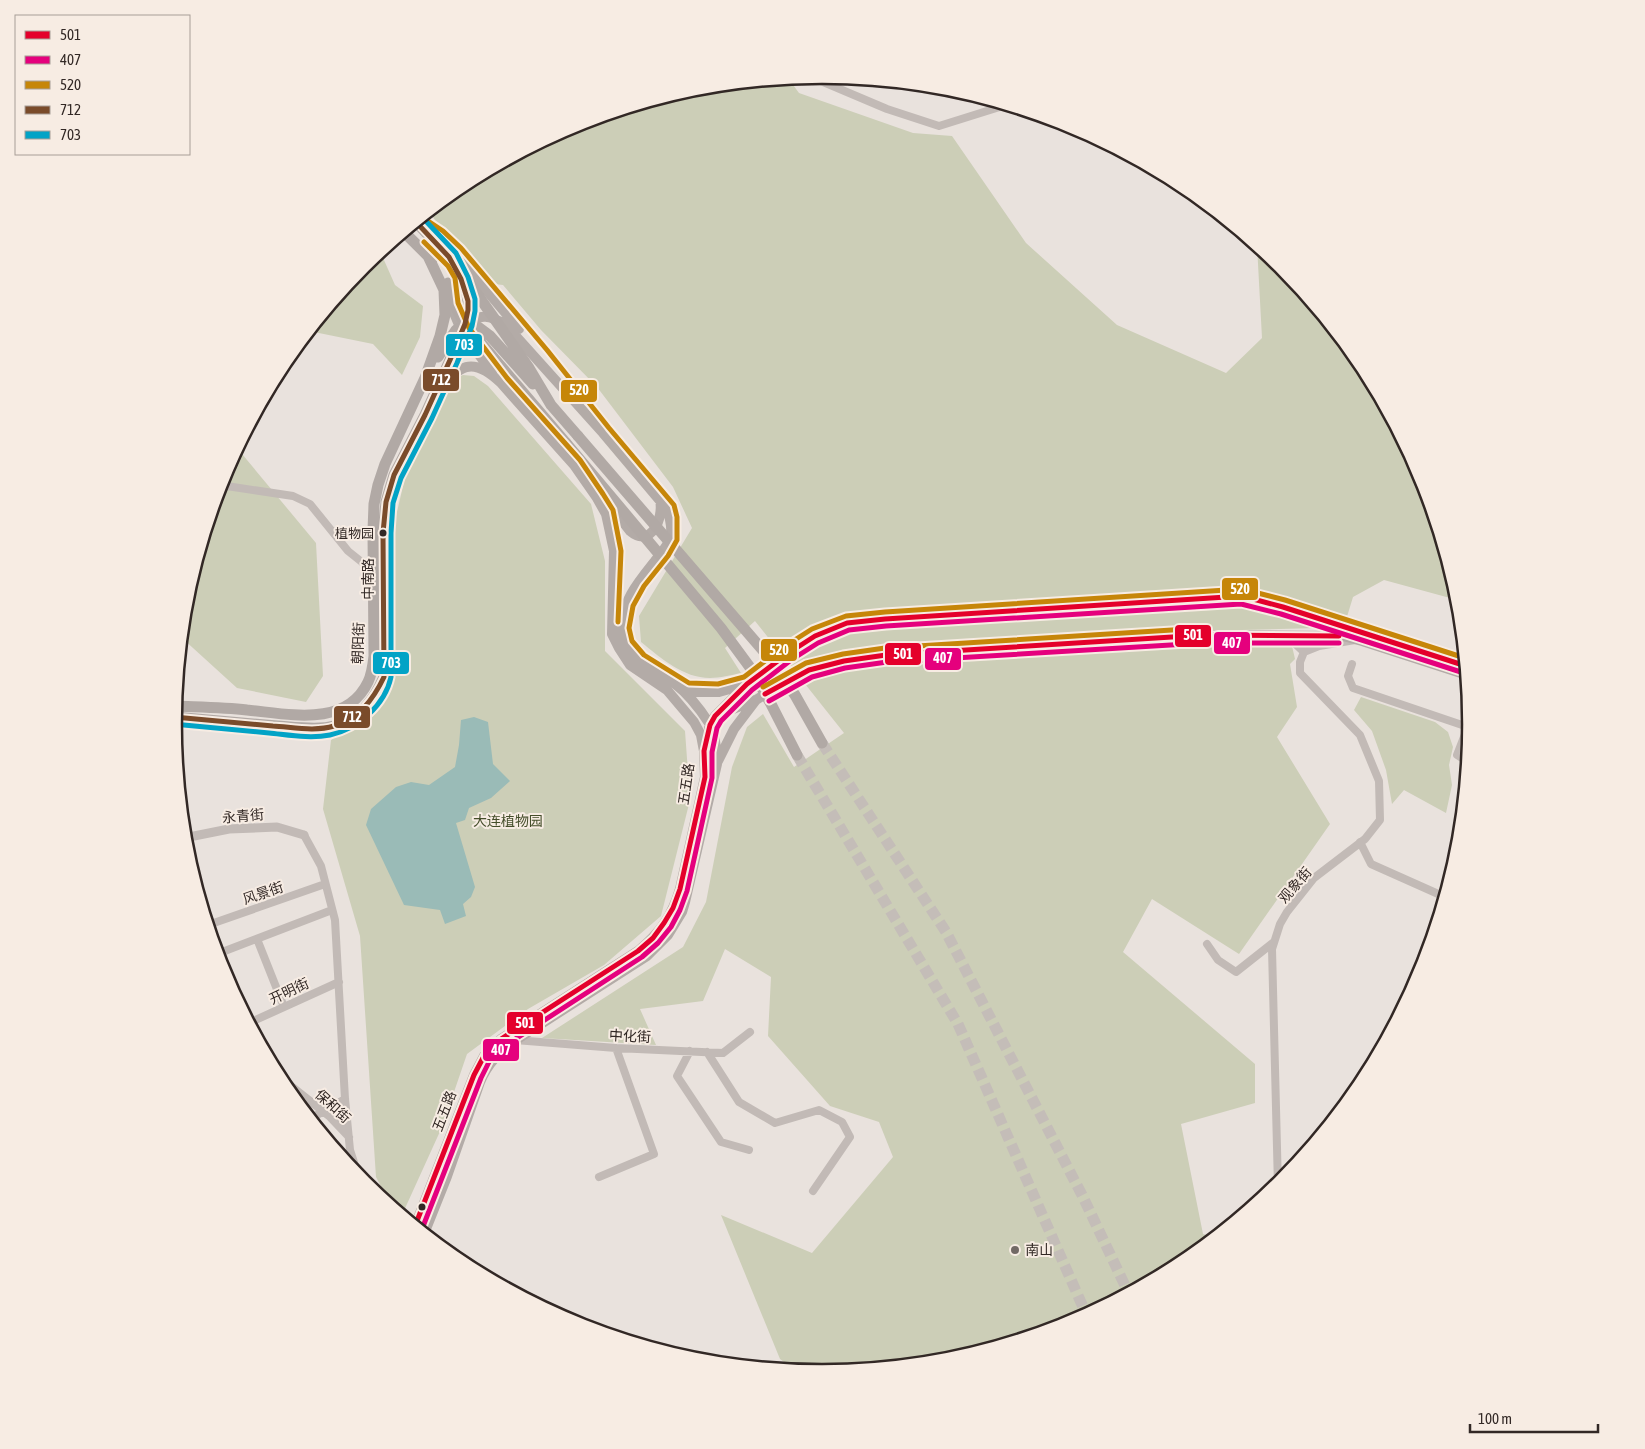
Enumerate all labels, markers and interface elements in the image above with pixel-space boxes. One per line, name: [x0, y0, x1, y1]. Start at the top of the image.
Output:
legend: [15, 15, 190, 155]
text: 501: [60, 26, 81, 43]
text: 407: [60, 51, 81, 68]
text: 520: [60, 76, 81, 93]
text: 712: [60, 101, 81, 118]
text: 703: [60, 126, 81, 143]
line badge: 703: [445, 333, 483, 357]
text: 703: [454, 337, 474, 353]
line badge: 712: [422, 368, 460, 392]
text: 712: [431, 372, 451, 388]
line badge: 520: [560, 379, 598, 403]
text: 520: [569, 382, 589, 398]
place label: 植物园: [335, 526, 374, 541]
marker: 植物园: [378, 528, 388, 538]
street label: 中南路: [360, 558, 376, 600]
line badge: 520: [1221, 577, 1259, 601]
text: 520: [1230, 581, 1250, 597]
street label: 朝阳街: [349, 622, 367, 664]
line badge: 501: [1174, 624, 1212, 648]
text: 501: [1183, 627, 1203, 643]
line badge: 407: [1213, 631, 1251, 655]
text: 407: [1221, 635, 1242, 651]
line badge: 520: [760, 638, 798, 662]
text: 520: [769, 642, 789, 658]
line badge: 501: [884, 642, 922, 666]
text: 501: [893, 646, 913, 662]
line badge: 407: [924, 647, 962, 671]
text: 407: [932, 650, 953, 666]
line badge: 703: [372, 651, 410, 675]
text: 703: [381, 655, 401, 671]
line badge: 712: [333, 705, 371, 729]
text: 712: [342, 709, 362, 725]
street label: 五五路: [675, 762, 697, 806]
street label: 永青街: [221, 806, 265, 826]
park label: 大连植物园: [473, 813, 543, 829]
street label: 观象街: [1275, 864, 1315, 906]
street label: 风景街: [241, 879, 285, 907]
street label: 开明街: [267, 975, 311, 1007]
line badge: 501: [506, 1011, 544, 1035]
text: 501: [515, 1015, 535, 1031]
street label: 中化街: [609, 1027, 651, 1045]
line badge: 407: [482, 1038, 520, 1062]
text: 407: [490, 1042, 511, 1058]
street label: 保和街: [312, 1086, 354, 1126]
street label: 五五路: [429, 1089, 459, 1133]
unlabelled marker: [417, 1202, 427, 1212]
place label: 南山: [1025, 1242, 1053, 1258]
marker: 南山: [1009, 1244, 1021, 1256]
scale bar: [1470, 1402, 1598, 1434]
text: 100 m: [1478, 1410, 1512, 1427]

